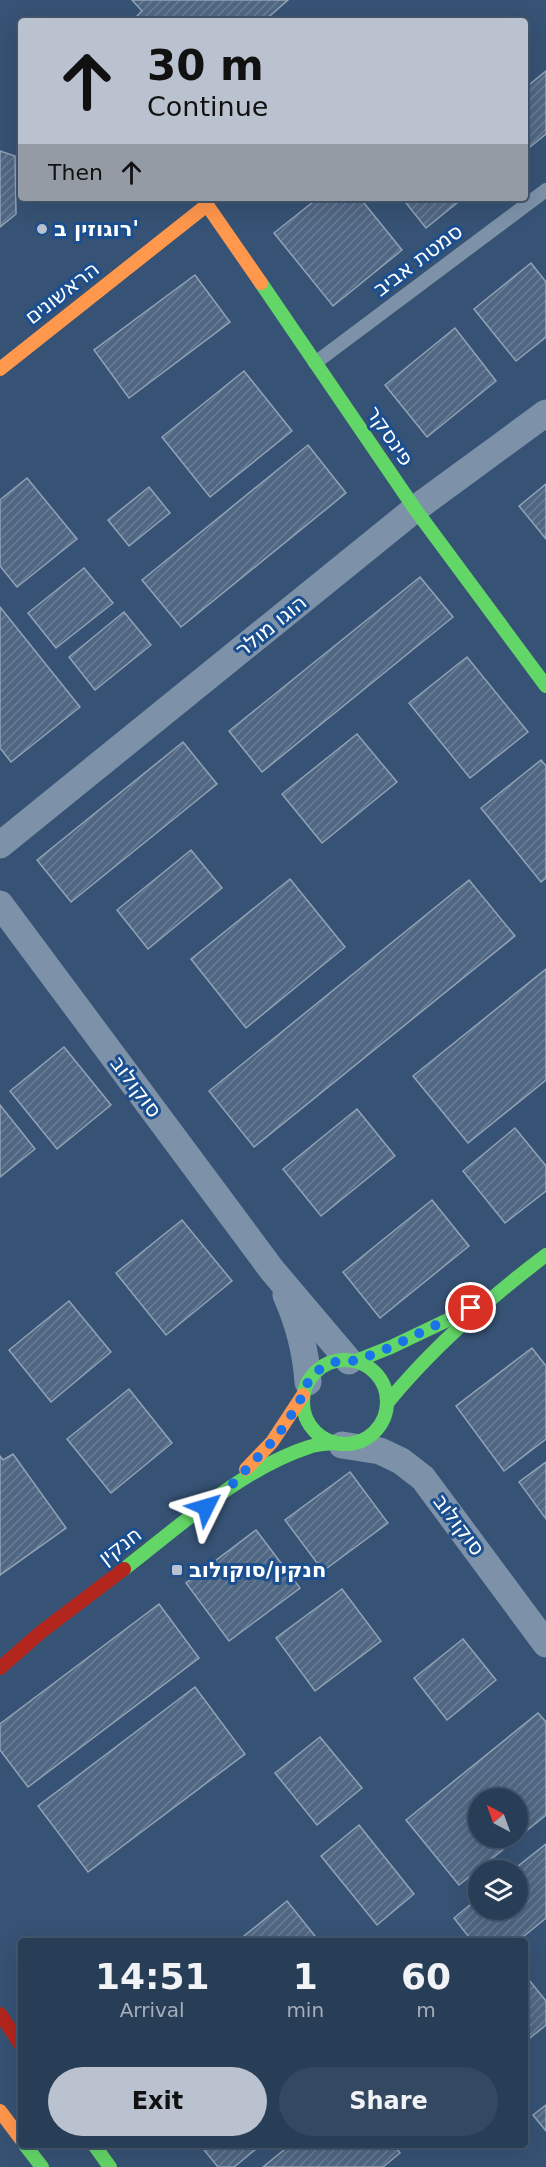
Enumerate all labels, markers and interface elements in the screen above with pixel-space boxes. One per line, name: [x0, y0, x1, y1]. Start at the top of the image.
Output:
text: 30 m: [147, 41, 264, 90]
icon: ahead: [48, 42, 126, 120]
text: Continue: [147, 91, 268, 122]
icon: ahead: [115, 156, 148, 189]
text: Then: [48, 160, 103, 185]
place label: רוגוזין ב': [54, 217, 139, 241]
street label: סמטת אביב: [369, 219, 467, 301]
marker: רוגוזין ב': [35, 222, 49, 236]
street label: הראשונים: [20, 257, 104, 329]
street label: פינסקר: [361, 402, 419, 470]
street label: הוגו מולר: [231, 590, 311, 662]
street label: סוקולוב: [105, 1052, 167, 1122]
pin: [445, 1282, 496, 1333]
icon: arrive: [454, 1291, 487, 1324]
position arrow: [174, 1475, 238, 1539]
street label: סוקולוב: [428, 1490, 490, 1560]
street label: חנקין: [94, 1522, 146, 1570]
place label: חנקין/סוקולוב: [189, 1558, 326, 1582]
marker: חנקין/סוקולוב: [170, 1563, 184, 1577]
north arrow: [468, 1788, 528, 1848]
map controls: [468, 1788, 528, 1920]
button: layers: [468, 1860, 528, 1920]
text: 14:51: [95, 1956, 209, 1997]
text: 1: [293, 1956, 318, 1997]
text: 60: [401, 1956, 451, 1997]
text: Arrival: [120, 1998, 185, 2022]
text: min: [286, 1998, 324, 2022]
text: m: [416, 1998, 436, 2022]
button: Exit: [48, 2067, 267, 2136]
button: Share: [279, 2067, 498, 2136]

